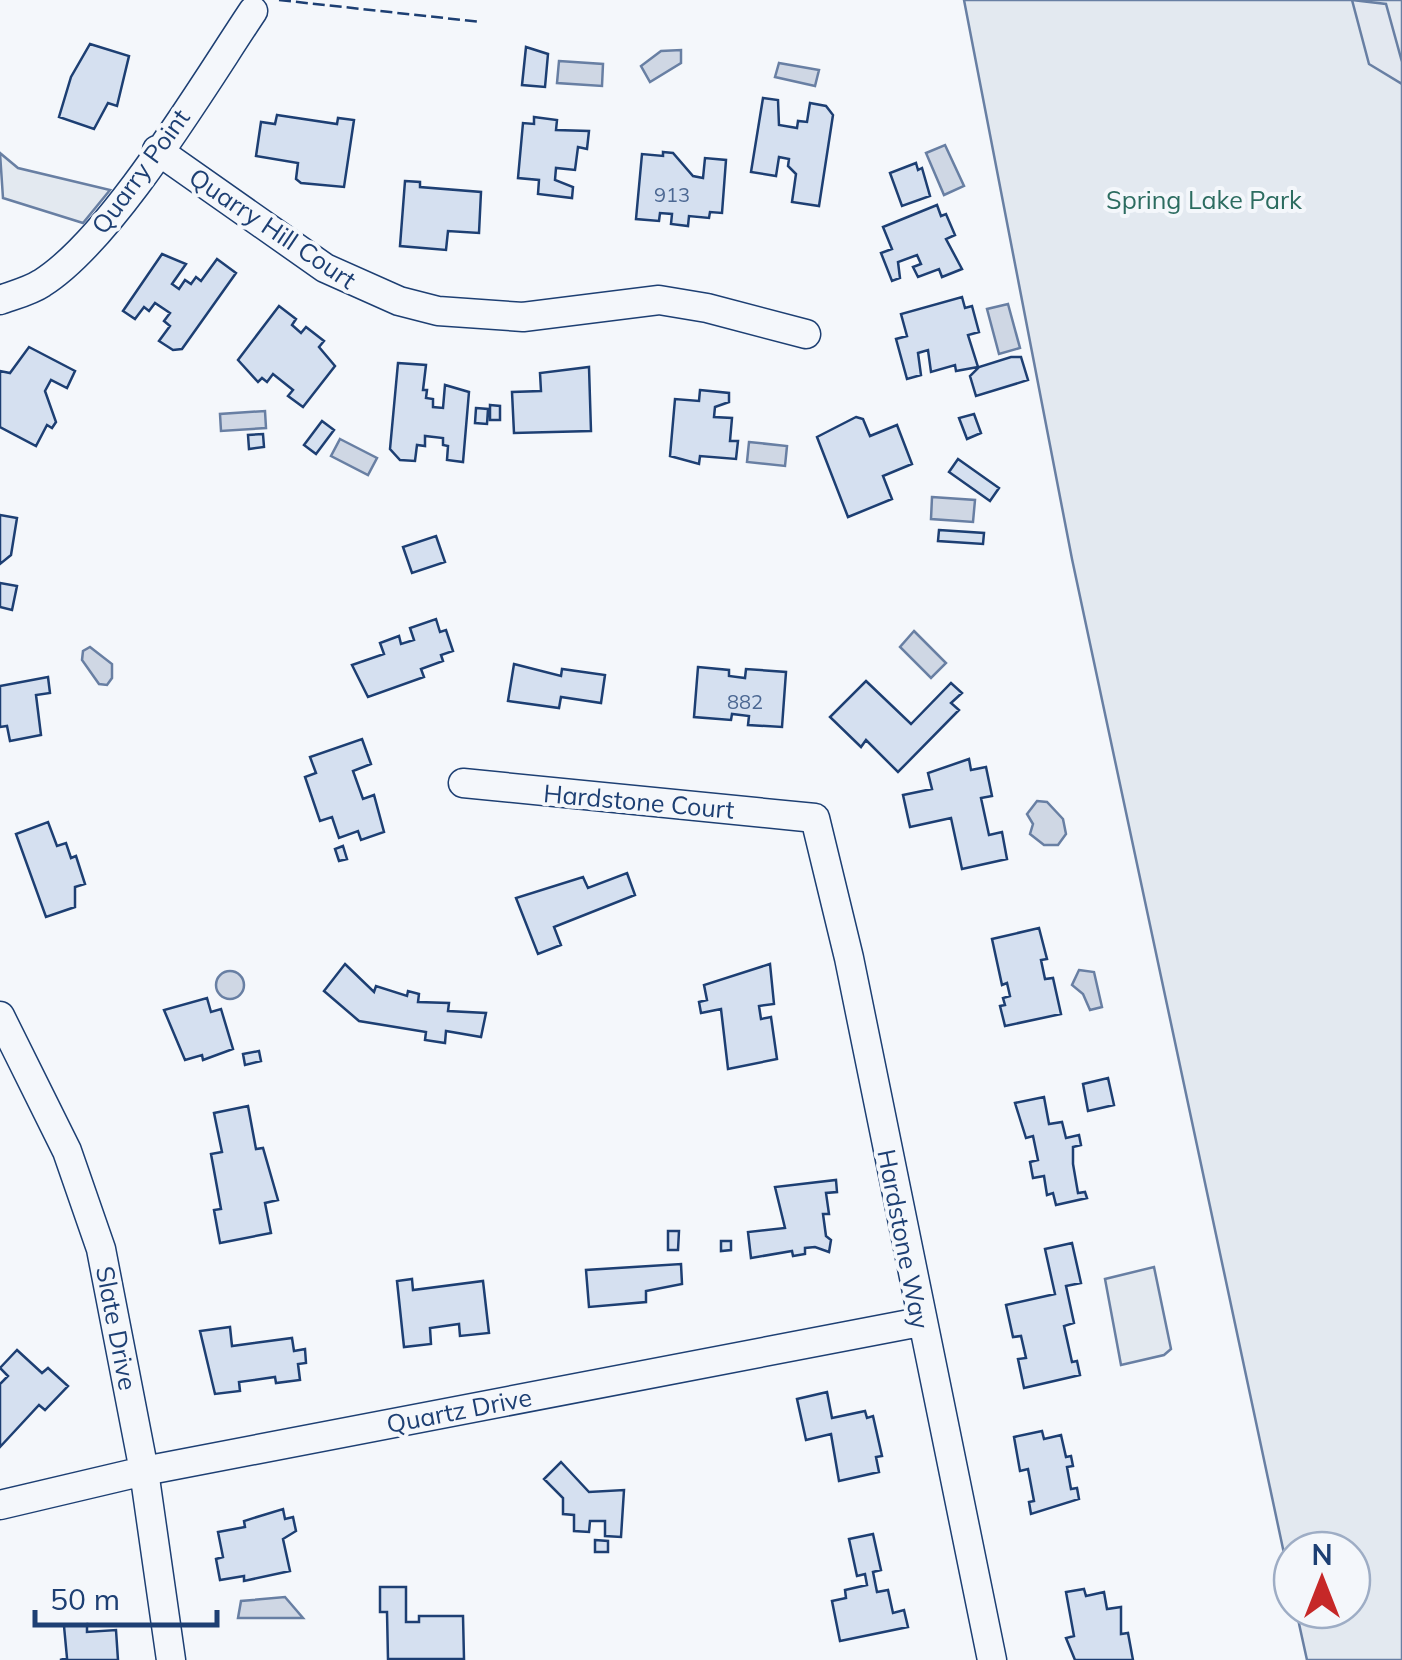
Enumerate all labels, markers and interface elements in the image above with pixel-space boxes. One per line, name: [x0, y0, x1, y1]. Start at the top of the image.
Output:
street label: Quarry Point: [84, 102, 196, 239]
street label: Quarry Hill Court: [184, 161, 362, 295]
house number: 913: [654, 182, 690, 207]
park label: Spring Lake Park: [1106, 184, 1303, 215]
house number: 882: [727, 689, 763, 714]
street label: Hardstone Court: [542, 777, 736, 825]
street label: Hardstone Way: [871, 1146, 937, 1332]
street label: Slate Drive: [90, 1263, 144, 1393]
street label: Quartz Drive: [384, 1381, 534, 1439]
north arrow: [1272, 1530, 1372, 1630]
text: N: [1311, 1537, 1333, 1572]
scale bar: [35, 1565, 218, 1627]
text: 50 m: [50, 1580, 120, 1618]

